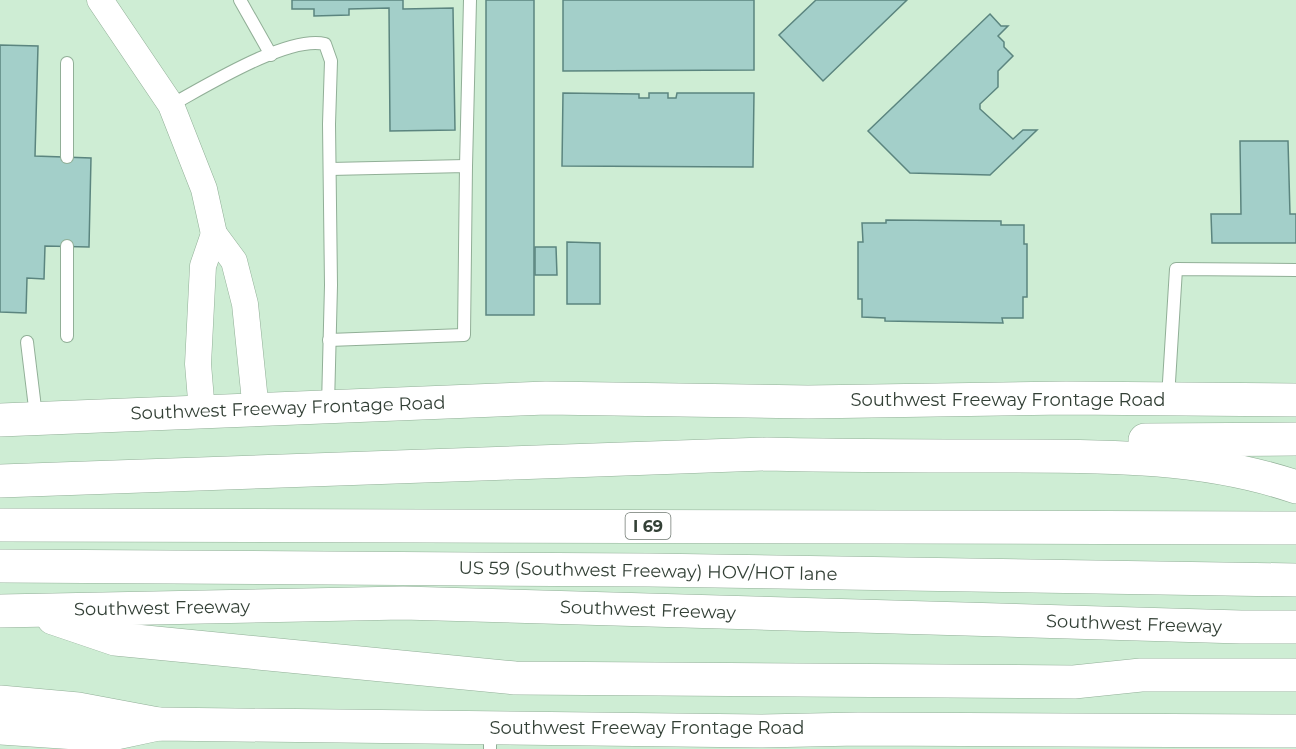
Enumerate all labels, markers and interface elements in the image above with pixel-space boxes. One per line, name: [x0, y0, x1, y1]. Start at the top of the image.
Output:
street label: Southwest Freeway Frontage Road: [850, 389, 1166, 411]
street label: Southwest Freeway Frontage Road: [130, 392, 446, 424]
road number: I 69: [626, 513, 670, 539]
street label: US 59 (Southwest Freeway) HOV/HOT lane: [458, 557, 838, 585]
street label: Southwest Freeway: [74, 595, 251, 621]
street label: Southwest Freeway: [560, 596, 737, 624]
street label: Southwest Freeway: [1046, 610, 1223, 638]
street label: Southwest Freeway Frontage Road: [489, 717, 805, 739]

